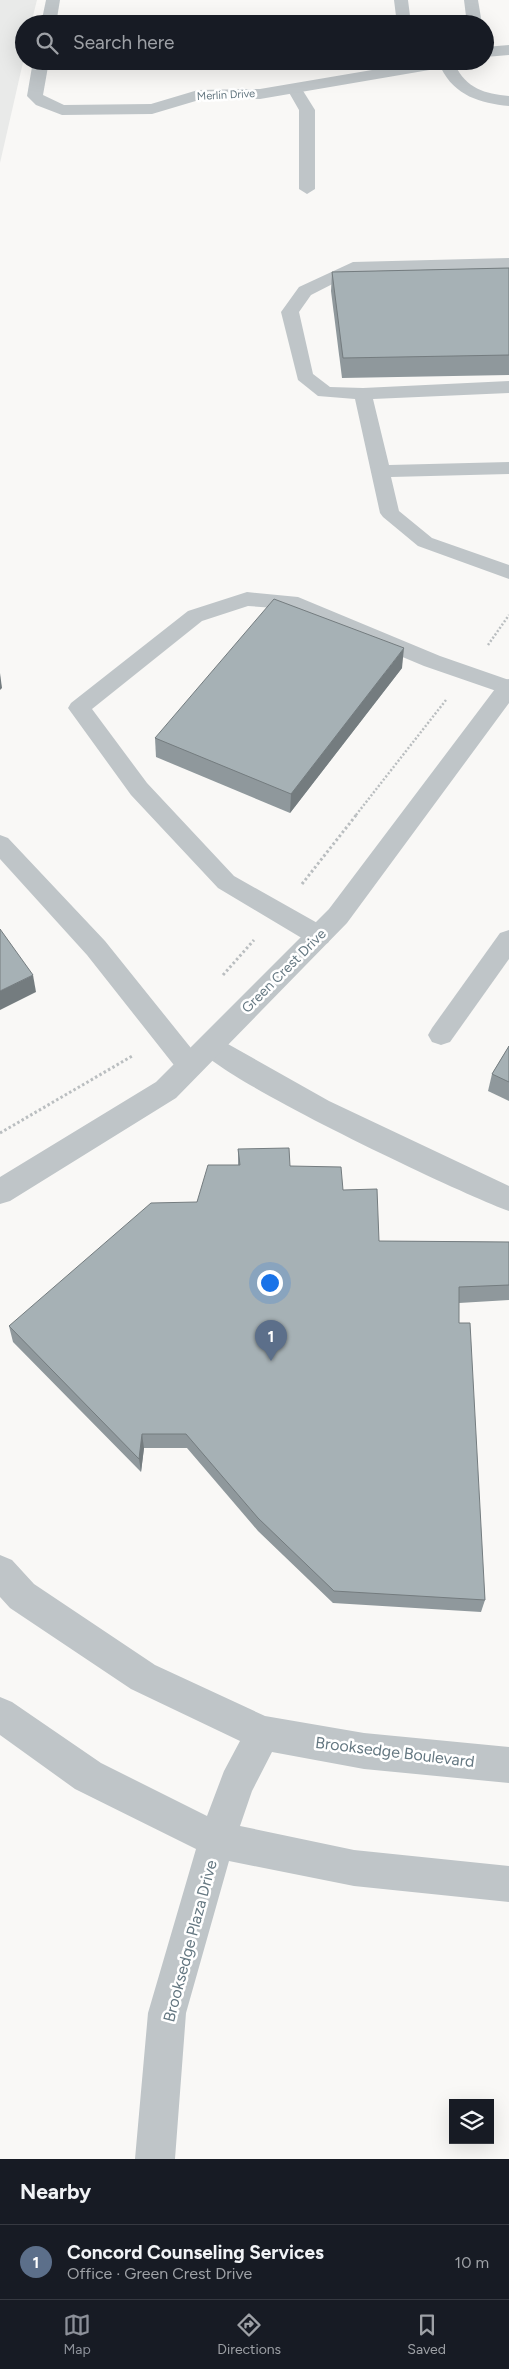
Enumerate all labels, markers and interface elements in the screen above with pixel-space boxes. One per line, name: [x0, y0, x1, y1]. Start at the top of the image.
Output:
search box: [15, 15, 494, 70]
icon: search: [33, 29, 61, 57]
text: Search here: [73, 31, 175, 54]
street label: Merlin Drive: [197, 87, 255, 103]
street label: Green Crest Drive: [238, 925, 330, 1017]
your location: [257, 1270, 283, 1296]
pin: 1: [255, 1320, 287, 1361]
street label: Brooksedge Boulevard: [314, 1733, 476, 1771]
street label: Brooksedge Plaza Drive: [159, 1858, 221, 2024]
map controls: [449, 2099, 494, 2144]
button: layers: [449, 2099, 494, 2144]
text: Nearby: [20, 2179, 91, 2204]
text: Concord Counseling Services: [67, 2241, 324, 2264]
text: 1: [33, 2253, 39, 2272]
text: 10 m: [455, 2253, 489, 2272]
text: Office · Green Crest Drive: [67, 2264, 252, 2283]
tab: Map: [63, 2311, 91, 2358]
tab: Directions: [217, 2311, 281, 2358]
tab: Saved: [407, 2311, 446, 2358]

